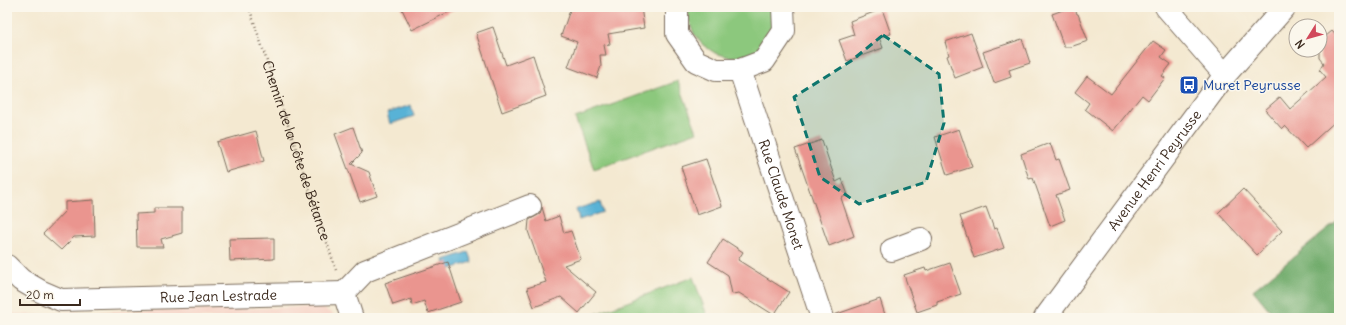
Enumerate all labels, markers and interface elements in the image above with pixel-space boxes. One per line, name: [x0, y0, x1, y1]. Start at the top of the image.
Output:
north arrow: [1288, 18, 1328, 58]
text: N: [1292, 37, 1308, 51]
street label: Chemin de la Côte de Bétance: [258, 58, 335, 243]
bus stop icon: Muret Peyrusse: [1178, 74, 1200, 96]
place label: Muret Peyrusse: [1203, 76, 1301, 94]
street label: Avenue Henri Peyrusse: [1104, 106, 1205, 234]
street label: Rue Claude Monet: [755, 137, 808, 252]
scale bar: [20, 281, 80, 307]
street label: Rue Jean Lestrade: [160, 286, 277, 307]
text: 20 m: [26, 287, 54, 302]

